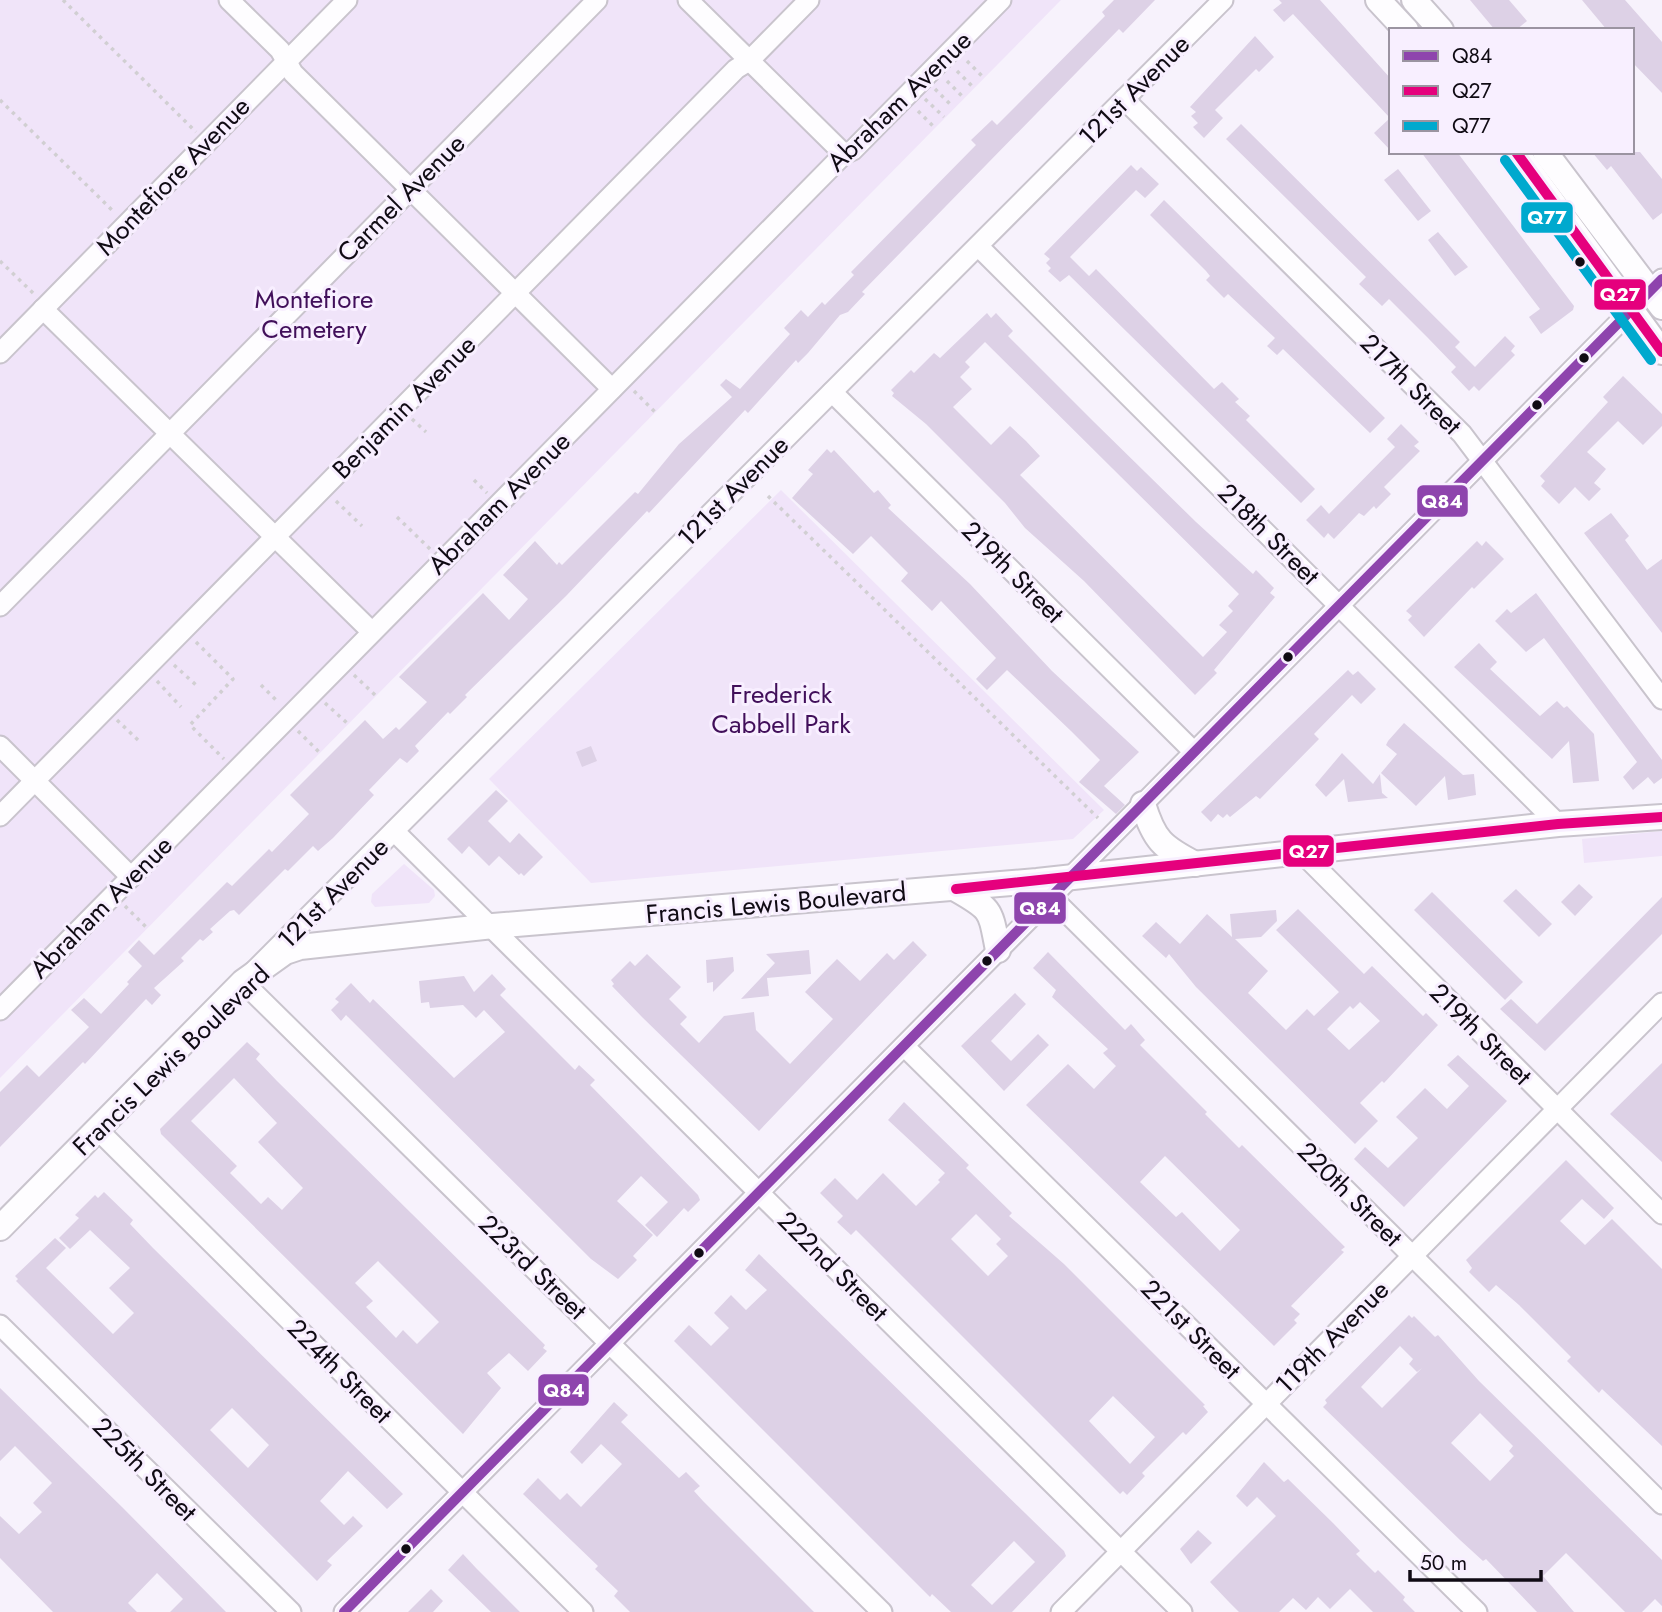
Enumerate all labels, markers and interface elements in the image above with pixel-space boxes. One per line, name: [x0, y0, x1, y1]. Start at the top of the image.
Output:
street label: Abraham Avenue: [818, 22, 980, 180]
street label: 121st Avenue: [1070, 26, 1198, 154]
legend: [1389, 28, 1634, 154]
text: Q84: [1452, 41, 1492, 71]
text: Q27: [1452, 76, 1492, 106]
street label: Montefiore Avenue: [87, 88, 259, 264]
text: Q77: [1452, 111, 1491, 141]
street label: Carmel Avenue: [328, 125, 474, 271]
line badge: Q77: [1520, 201, 1574, 234]
text: Q77: [1527, 204, 1567, 231]
unlabelled marker: [1573, 255, 1587, 269]
line badge: Q27: [1593, 278, 1647, 311]
park label: Montefiore Cemetery: [255, 280, 373, 348]
text: Q27: [1600, 281, 1641, 308]
street label: 217th Street: [1352, 325, 1471, 444]
street label: Benjamin Avenue: [323, 326, 485, 488]
unlabelled marker: [1577, 351, 1591, 365]
unlabelled marker: [1530, 398, 1544, 412]
street label: Abraham Avenue: [419, 423, 579, 583]
street label: 121st Avenue: [669, 427, 797, 555]
street label: 218th Street: [1209, 474, 1329, 594]
line badge: Q84: [1416, 484, 1469, 518]
text: Q84: [1421, 488, 1463, 515]
street label: 219th Street: [953, 512, 1073, 632]
unlabelled marker: [1281, 650, 1295, 664]
park label: Frederick Cabbell Park: [711, 675, 851, 743]
street label: Abraham Avenue: [21, 827, 181, 987]
street label: 121st Avenue: [269, 829, 397, 957]
line badge: Q27: [1282, 834, 1335, 868]
text: Q27: [1289, 838, 1330, 865]
street label: Francis Lewis Boulevard: [644, 873, 908, 933]
line badge: Q84: [1013, 891, 1067, 925]
text: Q84: [1019, 895, 1061, 922]
unlabelled marker: [980, 954, 994, 968]
street label: Francis Lewis Boulevard: [64, 956, 278, 1164]
street label: 219th Street: [1421, 974, 1541, 1094]
street label: 220th Street: [1289, 1133, 1412, 1256]
street label: 222nd Street: [769, 1202, 897, 1330]
street label: 223rd Street: [470, 1206, 596, 1329]
unlabelled marker: [692, 1246, 706, 1260]
street label: 221st Street: [1132, 1270, 1250, 1388]
street label: 119th Avenue: [1267, 1272, 1397, 1402]
street label: 224th Street: [279, 1310, 402, 1433]
line badge: Q84: [537, 1373, 590, 1407]
text: Q84: [543, 1377, 585, 1404]
street label: 225th Street: [84, 1408, 206, 1530]
scale bar: [1410, 1538, 1541, 1582]
unlabelled marker: [399, 1542, 413, 1556]
text: 50 m: [1420, 1548, 1467, 1578]

